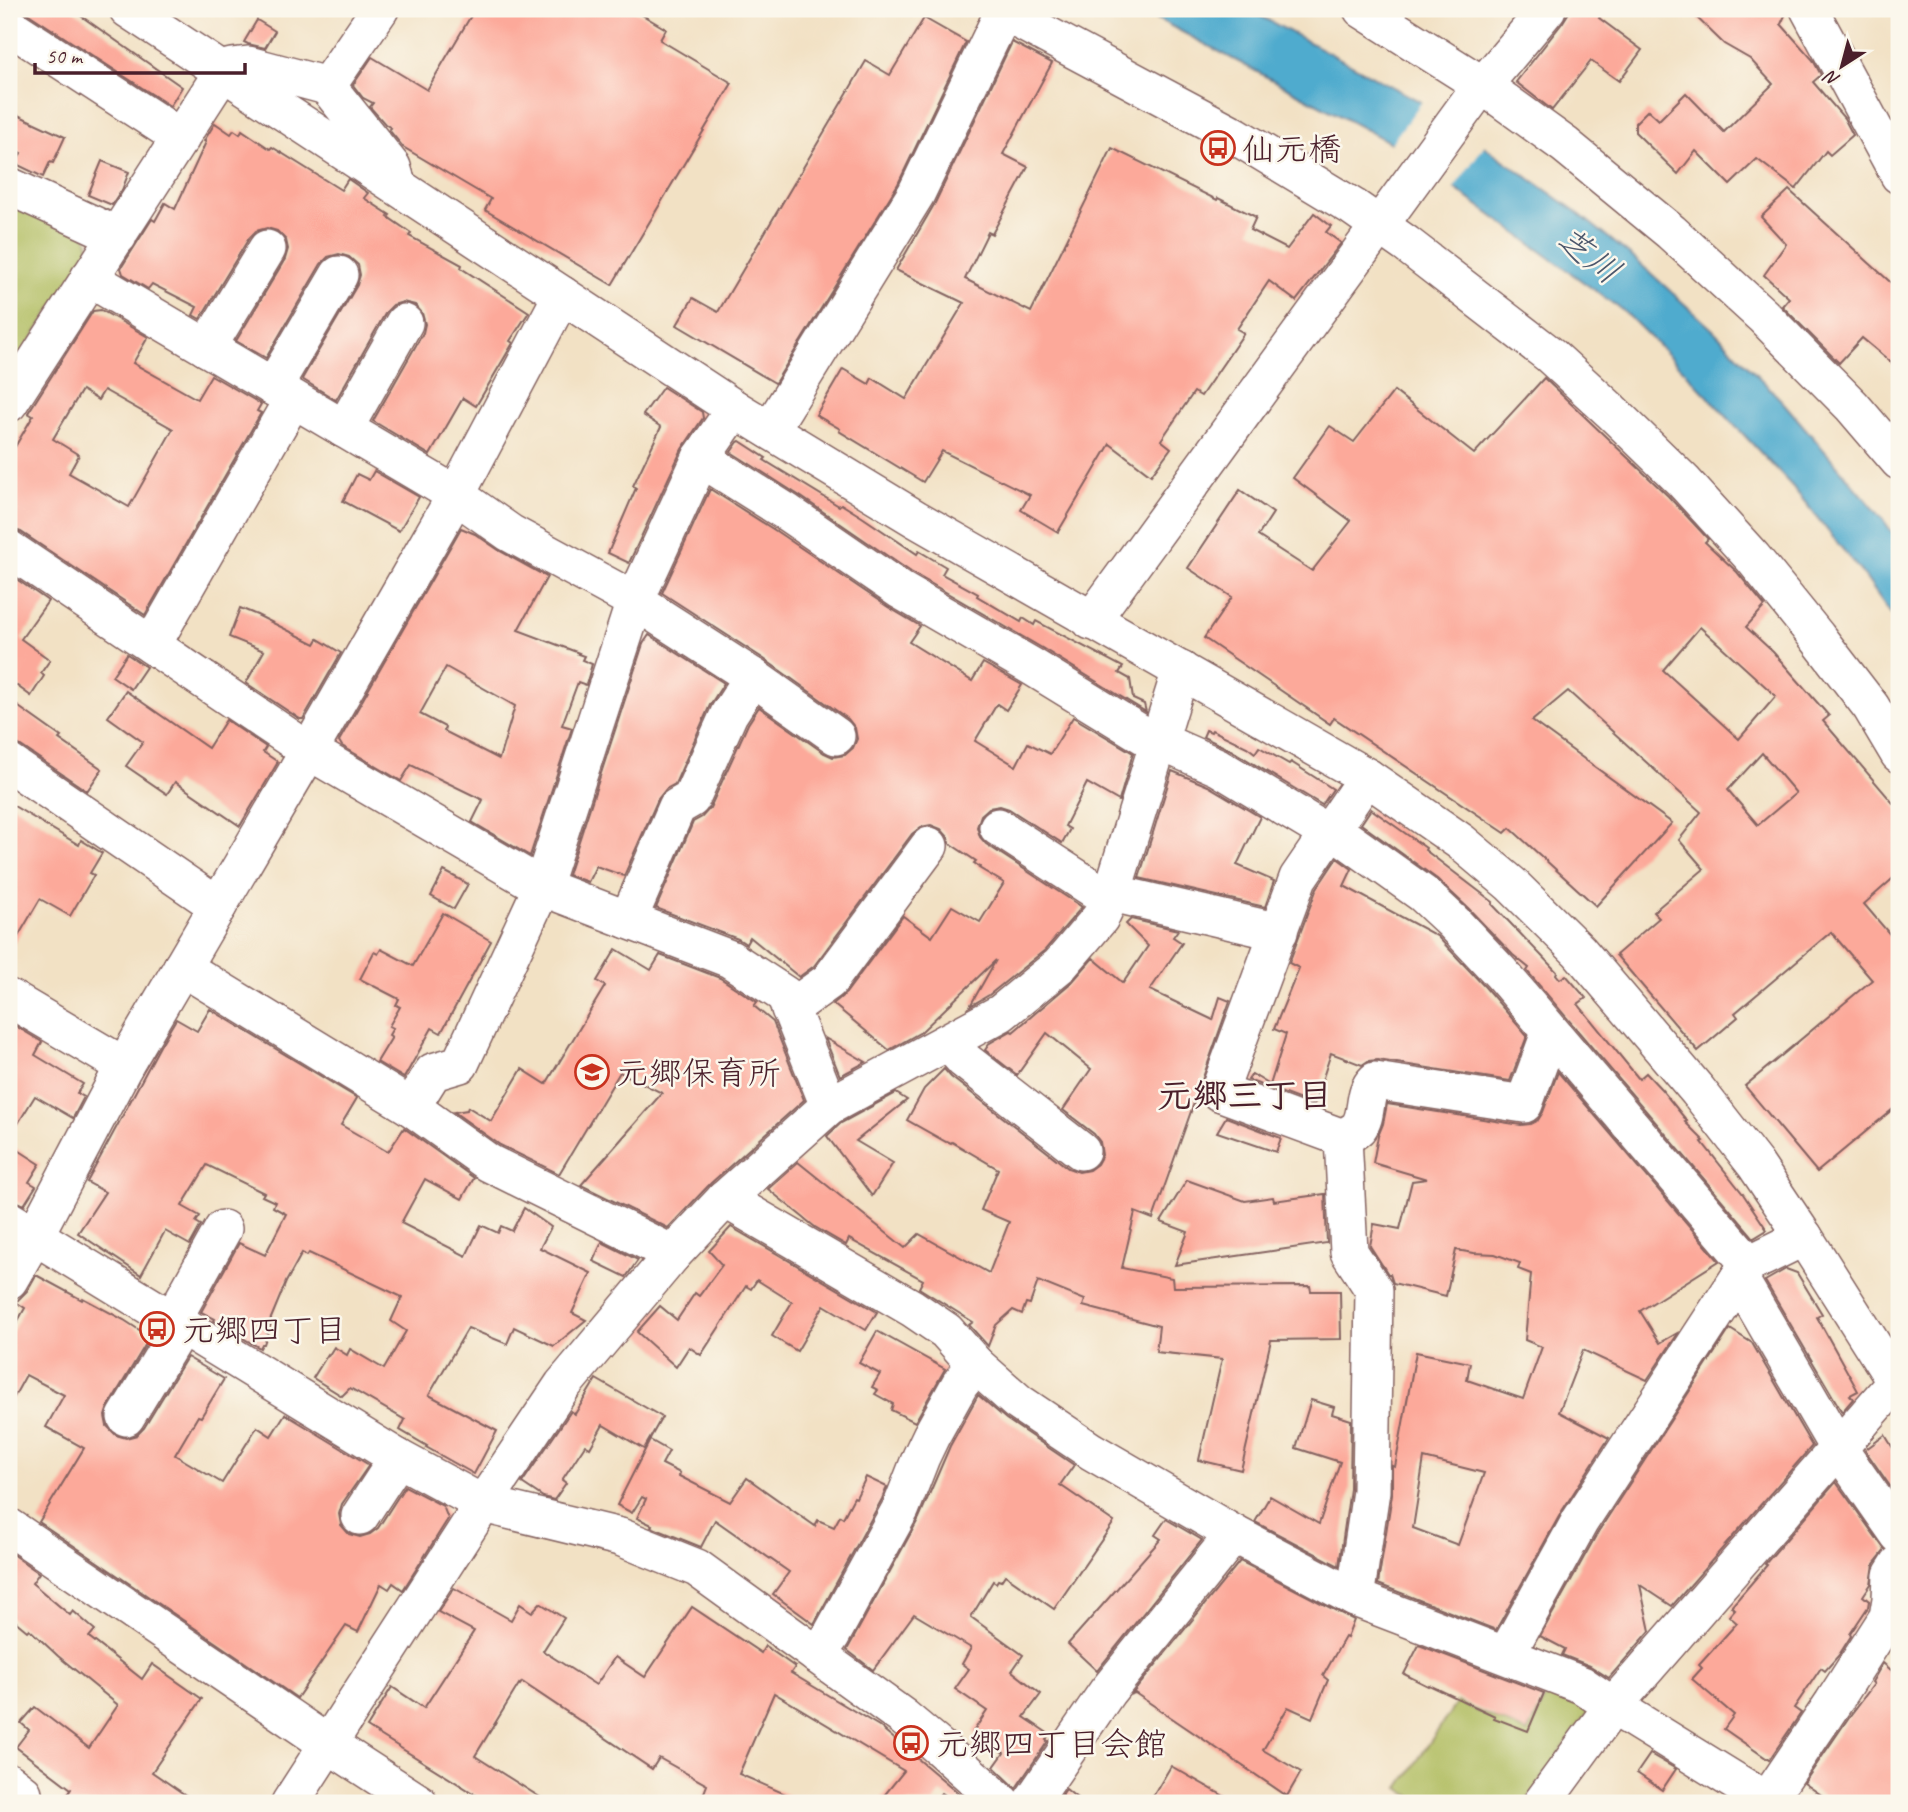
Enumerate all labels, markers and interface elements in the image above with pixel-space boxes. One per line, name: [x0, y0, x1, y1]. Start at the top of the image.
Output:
scale bar: [35, 32, 245, 76]
north arrow: [1806, 32, 1876, 102]
text: 50 m: [46, 43, 84, 69]
text: N: [1818, 64, 1844, 92]
place label: 仙元橋: [1242, 128, 1341, 170]
bus stop icon: 仙元橋: [1199, 129, 1237, 167]
water label: 芝川: [1547, 216, 1630, 294]
place label: 元郷保育所: [616, 1052, 781, 1094]
school or university icon: 元郷保育所: [573, 1053, 611, 1091]
district label: 元郷三丁目: [1157, 1073, 1333, 1118]
place label: 元郷四丁目: [182, 1309, 347, 1351]
bus stop icon: 元郷四丁目: [138, 1310, 176, 1348]
place label: 元郷四丁目会館: [936, 1723, 1167, 1765]
bus stop icon: 元郷四丁目会館: [892, 1724, 930, 1762]

